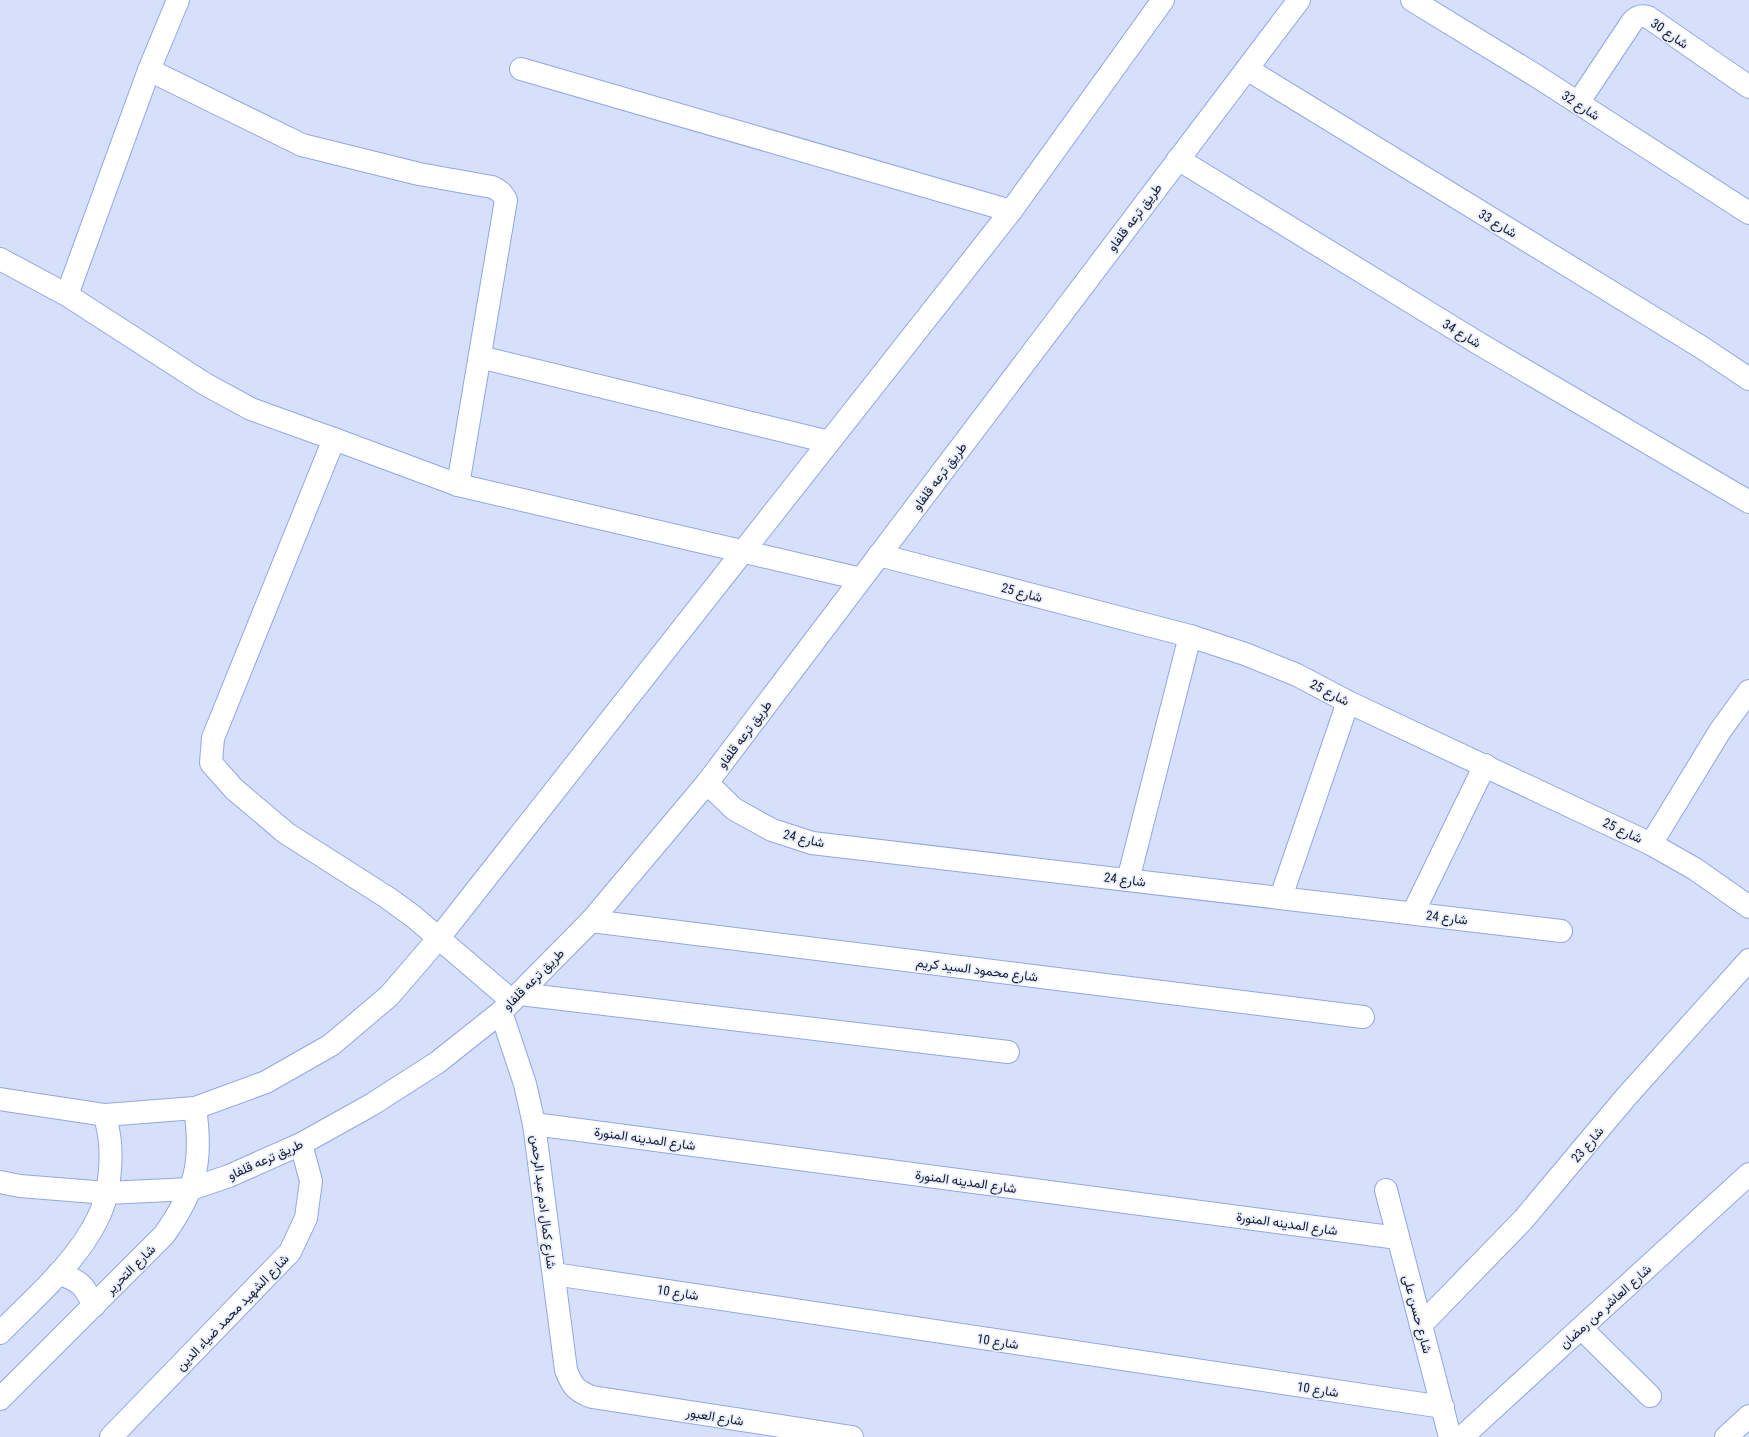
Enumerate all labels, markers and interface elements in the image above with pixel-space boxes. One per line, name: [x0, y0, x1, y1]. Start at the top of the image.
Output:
street label: شارع 30: [1647, 15, 1691, 53]
street label: شارع 32: [1558, 88, 1602, 125]
street label: طريق ترعه قلفاو: [1104, 181, 1165, 255]
street label: شارع 33: [1475, 206, 1520, 242]
street label: شارع 34: [1439, 316, 1484, 352]
street label: طريق ترعه قلفاو: [909, 440, 970, 514]
street label: شارع 25: [999, 580, 1044, 607]
street label: شارع 25: [1307, 676, 1352, 710]
street label: طريق ترعه قلفاو: [714, 698, 775, 772]
street label: شارع 25: [1600, 815, 1645, 848]
street label: شارع 24: [781, 826, 826, 852]
street label: شارع 24: [1103, 869, 1147, 891]
street label: شارع 24: [1425, 907, 1469, 929]
street label: طريق ترعه قلفاو: [499, 945, 568, 1014]
street label: شارع محمود السيد كريم: [915, 955, 1039, 986]
street label: شارع 23: [1568, 1123, 1608, 1167]
street label: شارع المدينه المنورة: [593, 1124, 697, 1155]
street label: شارع كمال ادم عبد الرحمن: [526, 1134, 559, 1270]
street label: طريق ترعه قلفاو: [225, 1136, 306, 1184]
street label: شارع المدينه المنورة: [914, 1167, 1018, 1198]
street label: شارع المدينه المنورة: [1235, 1209, 1339, 1240]
street label: شارع التحرير: [102, 1241, 160, 1299]
street label: شارع الشهيد محمد ضياء الدين: [173, 1251, 293, 1375]
street label: شارع العاشر من رمضان: [1556, 1261, 1656, 1353]
street label: شارع حسن على: [1398, 1273, 1435, 1355]
street label: شارع 10: [656, 1282, 700, 1305]
street label: شارع 10: [976, 1331, 1020, 1354]
street label: شارع 10: [1296, 1379, 1340, 1402]
street label: شارع العبور: [684, 1404, 745, 1430]

